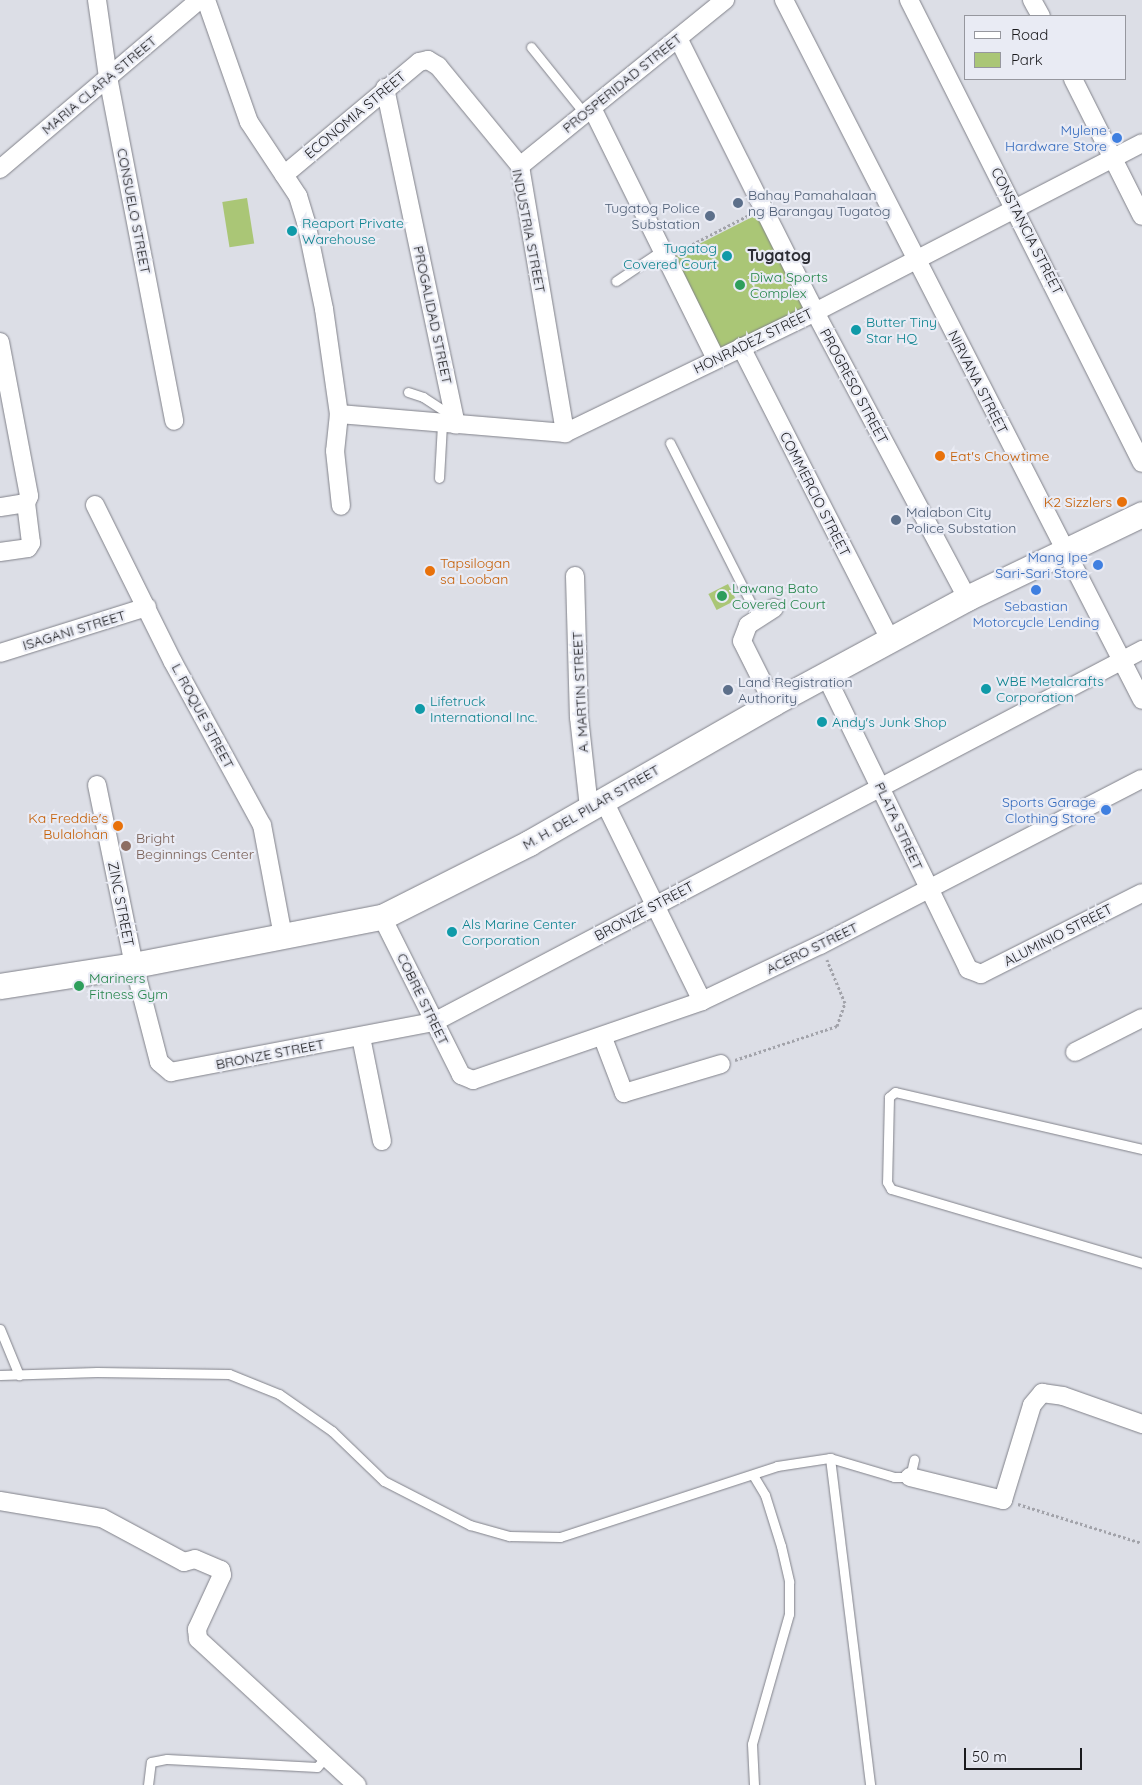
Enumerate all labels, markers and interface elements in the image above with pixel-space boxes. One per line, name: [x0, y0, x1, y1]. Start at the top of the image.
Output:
legend: [964, 15, 1127, 80]
text: Road: [1011, 25, 1048, 44]
street label: PROSPERIDAD STREET: [559, 30, 685, 136]
street label: MARIA CLARA STREET: [38, 32, 160, 138]
text: Park: [1011, 50, 1043, 69]
street label: ECONOMIA STREET: [301, 68, 409, 162]
place label: Mylene Hardware Store: [1005, 122, 1107, 154]
marker: Mylene Hardware Store: [1111, 132, 1123, 144]
street label: CONSUELO STREET: [114, 147, 154, 275]
street label: CONSTANCIA STREET: [988, 165, 1066, 297]
street label: INDUSTRIA STREET: [509, 168, 549, 294]
place label: Bahay Pamahalaan ng Barangay Tugatog: [748, 187, 891, 220]
marker: Bahay Pamahalaan ng Barangay Tugatog: [732, 197, 744, 209]
place label: Tugatog Police Substation: [605, 200, 700, 232]
marker: Tugatog Police Substation: [704, 210, 716, 222]
place label: Reaport Private Warehouse: [302, 215, 404, 248]
marker: Reaport Private Warehouse: [286, 225, 298, 237]
place label: Tugatog Covered Court: [623, 240, 717, 272]
street label: PROGALIDAD STREET: [410, 244, 456, 386]
district label: Tugatog: [747, 245, 811, 265]
marker: Tugatog Covered Court: [721, 250, 733, 262]
place label: Diwa Sports Complex: [750, 269, 828, 302]
marker: Diwa Sports Complex: [734, 279, 746, 291]
street label: HONRADEZ STREET: [691, 305, 815, 377]
place label: Butter Tiny Star HQ: [866, 314, 937, 347]
marker: Butter Tiny Star HQ: [850, 324, 862, 336]
street label: PROGRESO STREET: [817, 326, 891, 446]
street label: NIRVANA STREET: [945, 327, 1011, 437]
street label: COMMERCIO STREET: [776, 429, 854, 559]
place label: Eat's Chowtime: [950, 448, 1049, 464]
marker: Eat's Chowtime: [934, 450, 946, 462]
place label: K2 Sizzlers: [1044, 494, 1112, 510]
marker: K2 Sizzlers: [1116, 496, 1128, 508]
place label: Malabon City Police Substation: [906, 504, 1016, 536]
marker: Malabon City Police Substation: [890, 514, 902, 526]
place label: Mang Ipe Sari-Sari Store: [995, 549, 1088, 582]
place label: Tapsilogan sa Looban: [440, 555, 510, 588]
marker: Mang Ipe Sari-Sari Store: [1092, 559, 1104, 571]
marker: Tapsilogan sa Looban: [424, 565, 436, 577]
place label: Lawang Bato Covered Court: [732, 580, 826, 612]
marker: Sebastian Motorcycle Lending: [1030, 584, 1042, 596]
marker: Lawang Bato Covered Court: [716, 590, 728, 602]
place label: Sebastian Motorcycle Lending: [972, 598, 1100, 630]
street label: ISAGANI STREET: [21, 606, 127, 654]
street label: A. MARTIN STREET: [568, 631, 592, 753]
street label: L. ROQUE STREET: [168, 661, 238, 771]
place label: WBE Metalcrafts Corporation: [996, 673, 1104, 706]
place label: Land Registration Authority: [738, 674, 853, 706]
marker: WBE Metalcrafts Corporation: [980, 683, 992, 695]
marker: Land Registration Authority: [722, 684, 734, 696]
place label: Lifetruck International Inc.: [430, 693, 537, 726]
marker: Lifetruck International Inc.: [414, 703, 426, 715]
place label: Andy's Junk Shop: [832, 714, 947, 730]
marker: Andy's Junk Shop: [816, 716, 828, 728]
street label: M. H. DEL PILAR STREET: [520, 761, 662, 853]
street label: PLATA STREET: [871, 779, 927, 873]
place label: Sports Garage Clothing Store: [1002, 794, 1096, 826]
marker: Sports Garage Clothing Store: [1100, 804, 1112, 816]
place label: Ka Freddie's Bulalohan: [28, 810, 108, 842]
marker: Ka Freddie's Bulalohan: [112, 820, 124, 832]
place label: Bright Beginnings Center: [136, 830, 254, 862]
marker: Bright Beginnings Center: [120, 840, 132, 852]
street label: ZINC STREET: [105, 860, 137, 948]
street label: BRONZE STREET: [591, 878, 697, 944]
street label: ALUMINIO STREET: [1001, 900, 1115, 970]
place label: Als Marine Center Corporation: [462, 916, 576, 949]
street label: ACERO STREET: [763, 919, 861, 977]
marker: Als Marine Center Corporation: [446, 926, 458, 938]
street label: COBRE STREET: [393, 950, 453, 1048]
place label: Mariners Fitness Gym: [89, 970, 168, 1002]
marker: Mariners Fitness Gym: [73, 980, 85, 992]
street label: BRONZE STREET: [214, 1035, 326, 1073]
scale bar: [967, 1738, 1084, 1770]
text: 50 m: [972, 1747, 1007, 1766]

